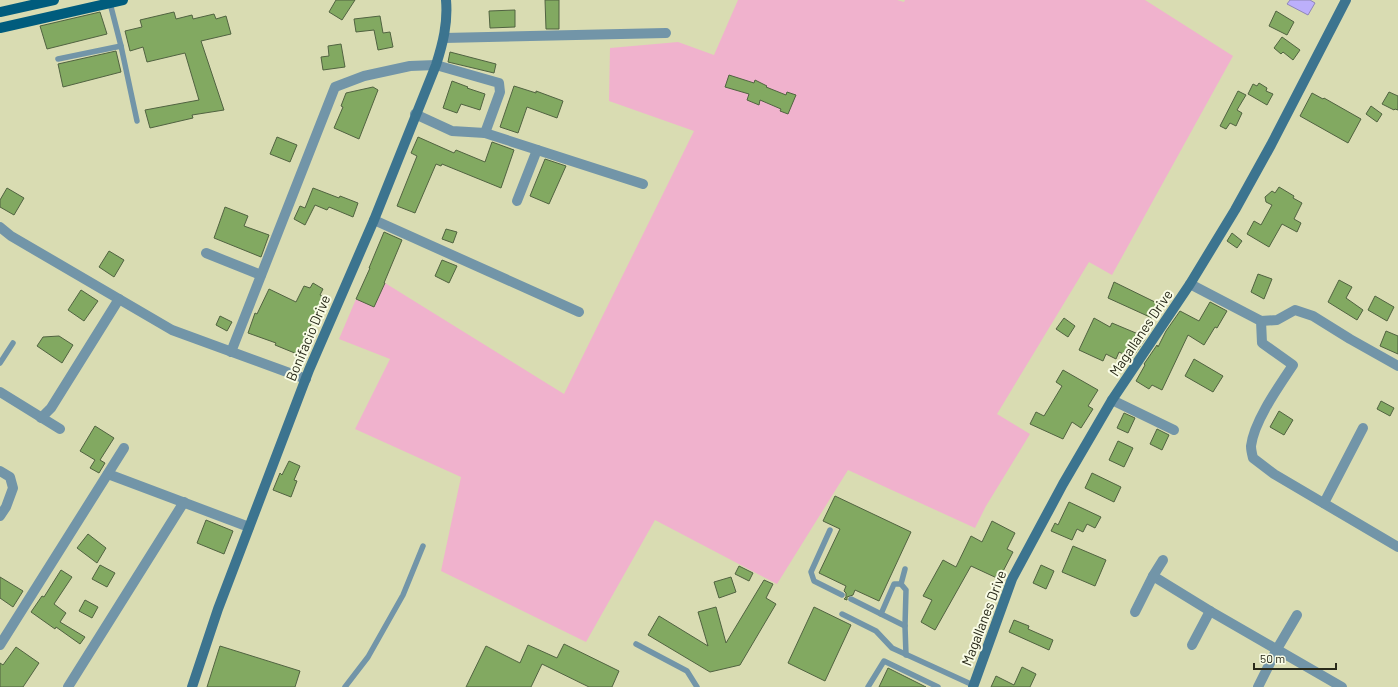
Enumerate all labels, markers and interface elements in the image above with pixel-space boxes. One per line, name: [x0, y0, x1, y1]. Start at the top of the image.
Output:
street label: Magallanes Drive: [1105, 286, 1176, 379]
street label: Bonifacio Drive: [282, 292, 333, 383]
street label: Magallanes Drive: [958, 568, 1010, 668]
scale bar: [1254, 645, 1336, 671]
text: 50 m: [1260, 651, 1285, 665]

